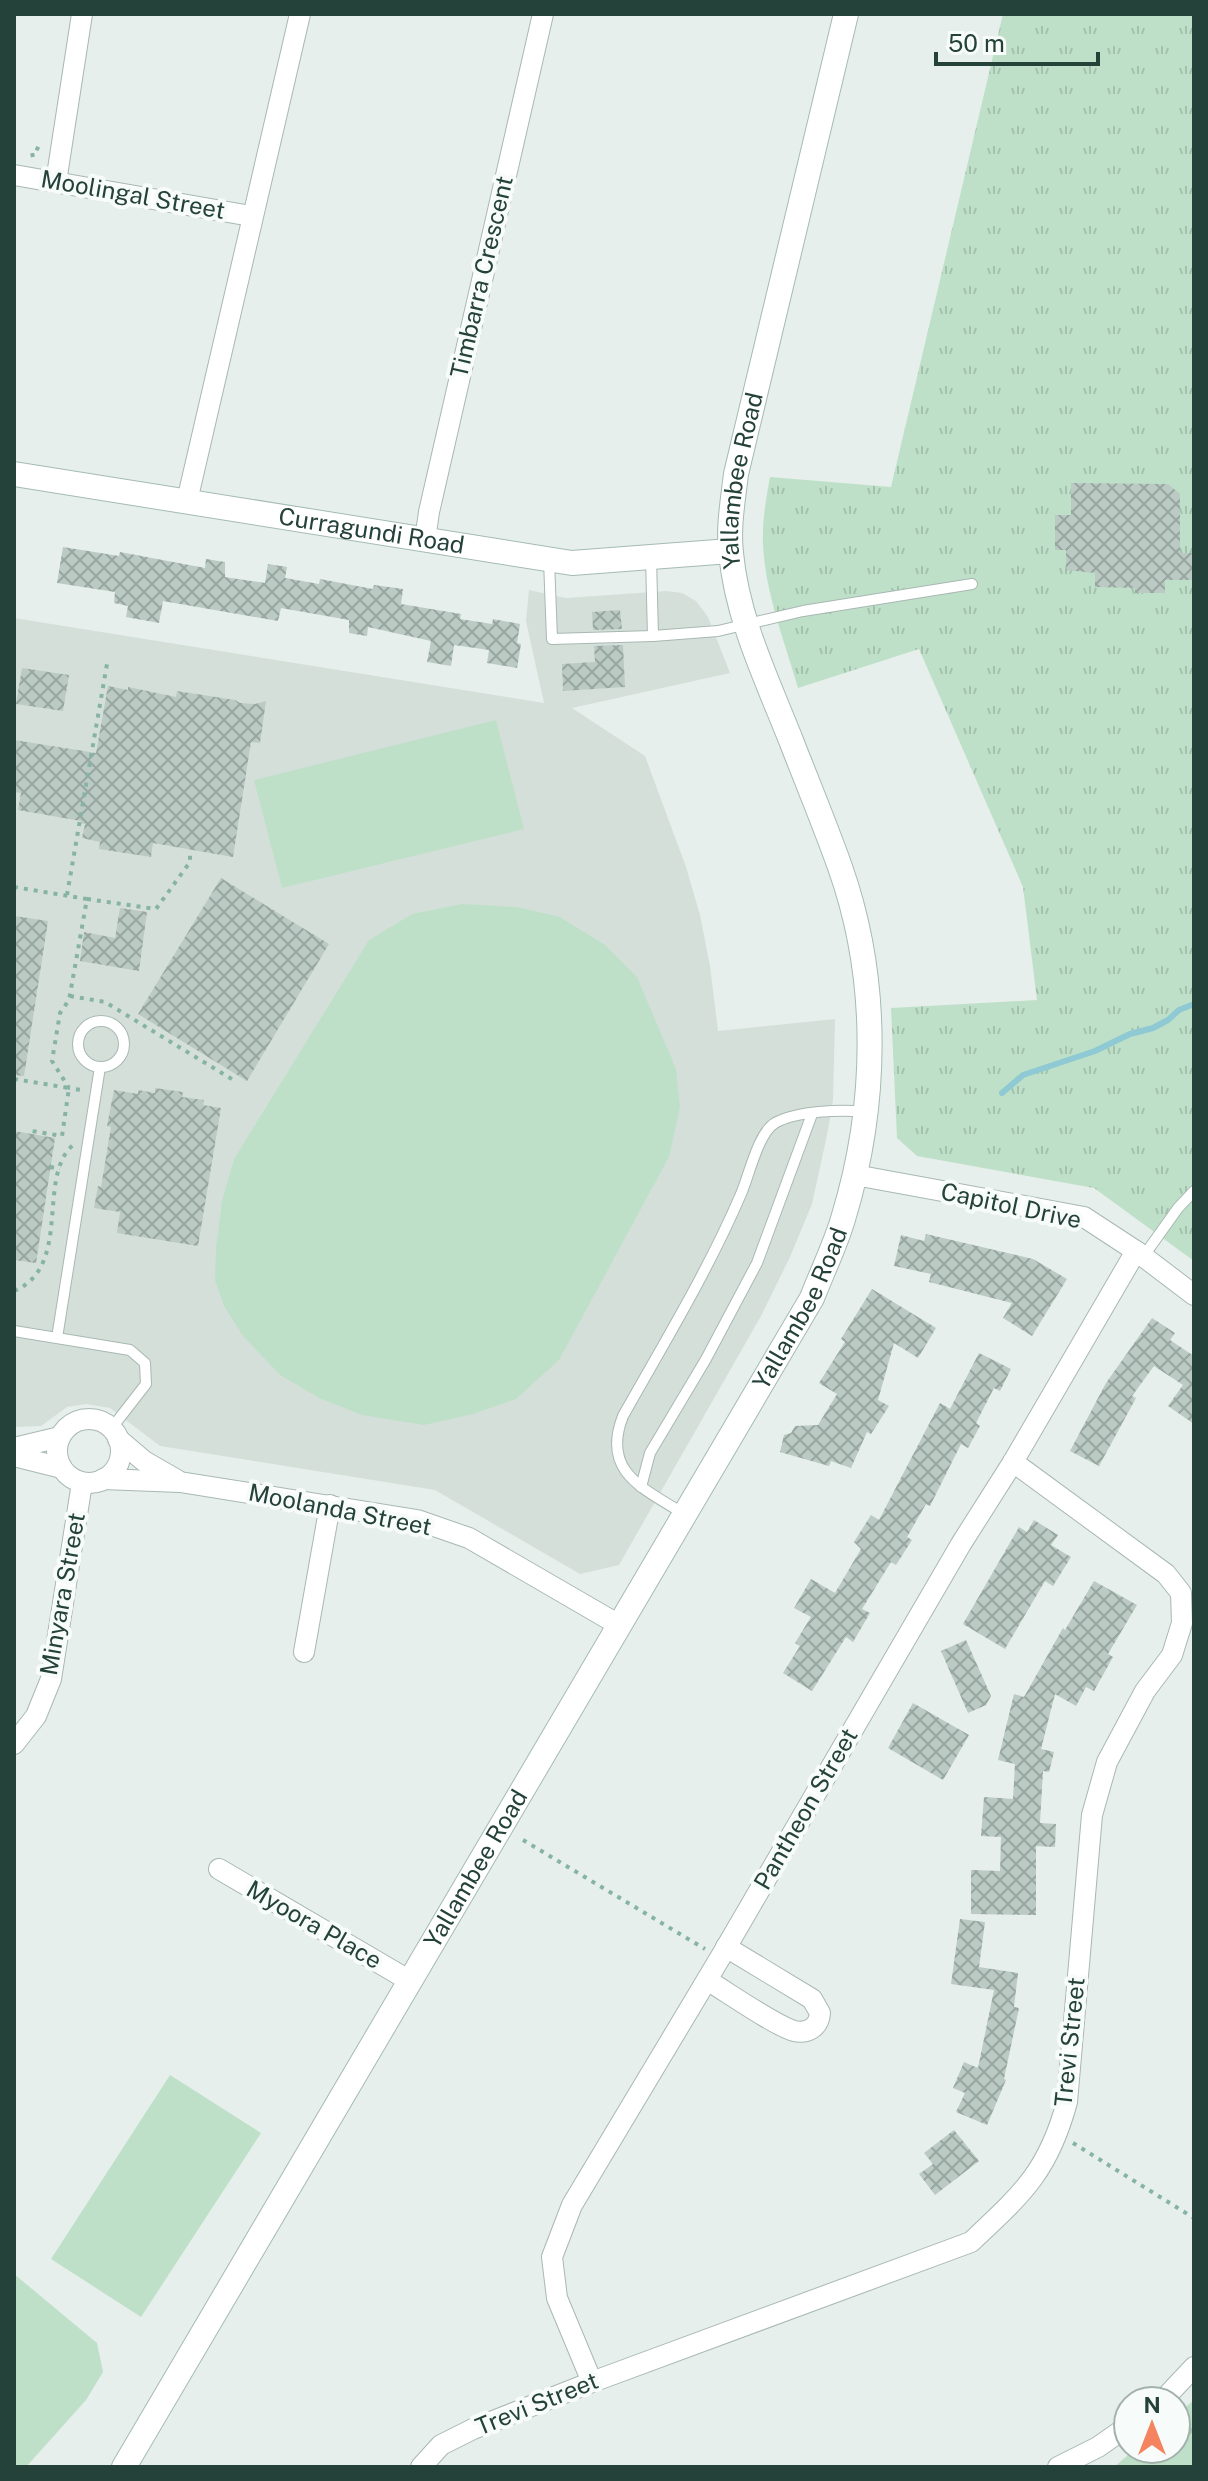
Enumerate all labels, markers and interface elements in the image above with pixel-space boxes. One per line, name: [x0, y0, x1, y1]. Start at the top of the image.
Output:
scale bar: [936, 16, 1098, 66]
text: 50 m: [948, 29, 1005, 57]
street label: Moolingal Street: [39, 164, 227, 224]
street label: Timbarra Crescent: [444, 173, 518, 381]
street label: Yallambee Road: [715, 389, 768, 571]
street label: Curragundi Road: [277, 501, 467, 559]
street label: Capitol Drive: [938, 1176, 1084, 1234]
street label: Yallambee Road: [746, 1223, 852, 1394]
street label: Moolanda Street: [246, 1478, 434, 1541]
street label: Minyara Street: [34, 1510, 90, 1677]
street label: Pantheon Street: [748, 1723, 863, 1894]
street label: Yallambee Road: [418, 1784, 532, 1952]
street label: Myoora Place: [242, 1874, 387, 1974]
street label: Trevi Street: [1048, 1976, 1090, 2108]
street label: Trevi Street: [471, 2366, 602, 2440]
north arrow: [1112, 2385, 1192, 2465]
text: N: [1143, 2392, 1161, 2418]

